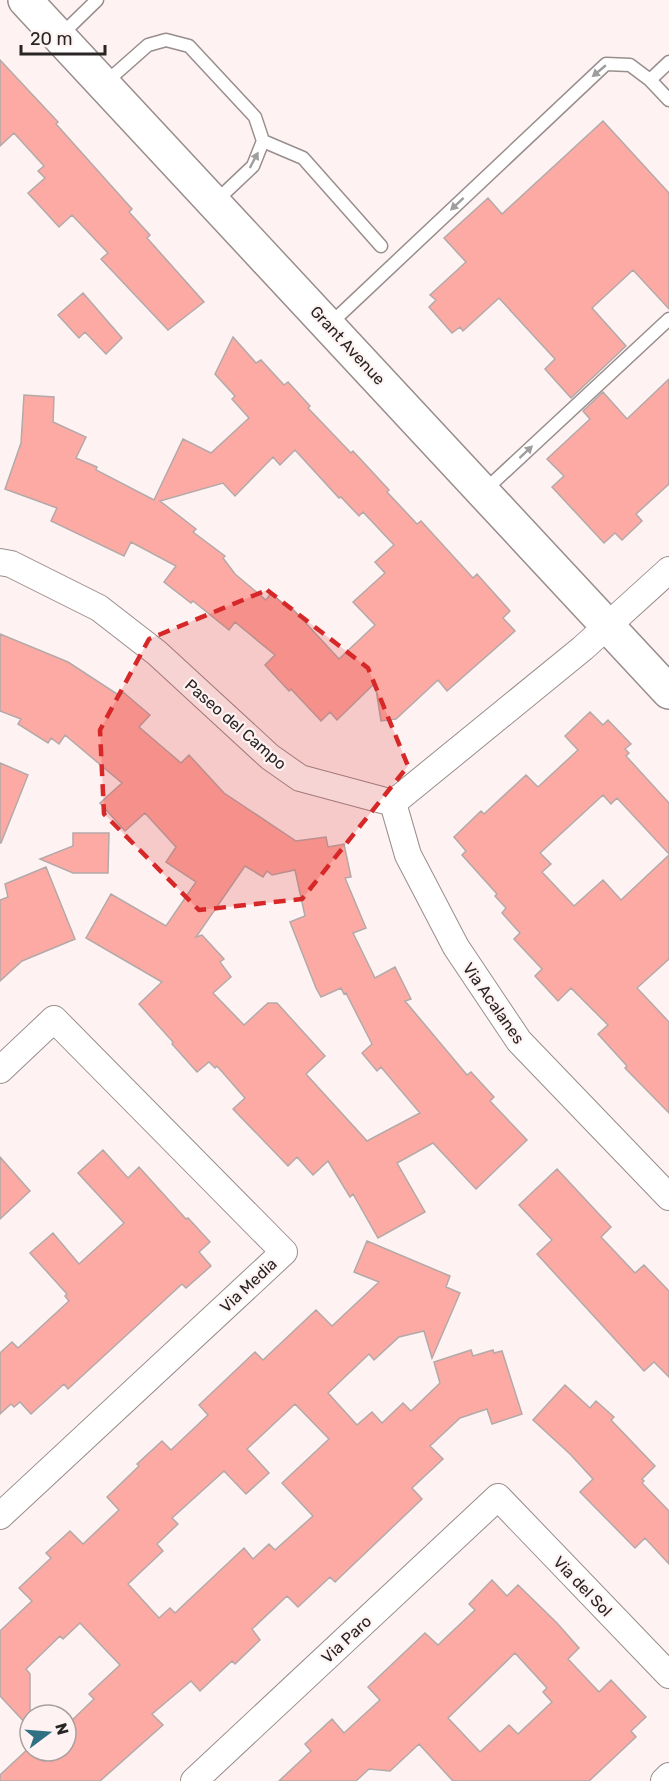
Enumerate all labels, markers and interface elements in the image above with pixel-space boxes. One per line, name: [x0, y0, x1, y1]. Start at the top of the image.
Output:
scale bar: [21, 18, 105, 56]
text: 20 m: [30, 28, 72, 50]
one-way arrow: [591, 64, 607, 77]
one-way arrow: [249, 152, 259, 169]
one-way arrow: [450, 197, 465, 210]
street label: Grant Avenue: [306, 302, 389, 389]
one-way arrow: [519, 446, 533, 460]
street label: Paseo del Campo: [181, 675, 290, 774]
street label: Via Acalanes: [459, 959, 528, 1047]
street label: Via Media: [216, 1254, 281, 1317]
street label: Via del Sol: [549, 1552, 616, 1620]
street label: Via Paro: [318, 1612, 375, 1667]
north arrow: [18, 1703, 78, 1763]
text: N: [51, 1721, 73, 1737]

